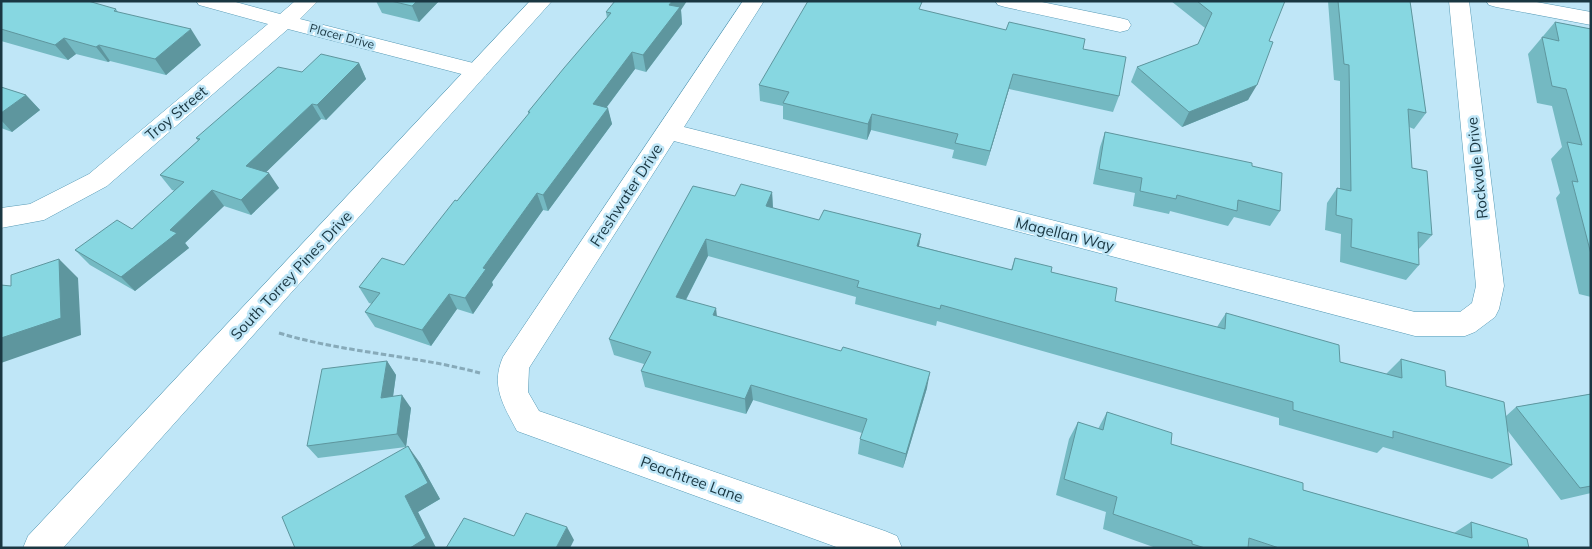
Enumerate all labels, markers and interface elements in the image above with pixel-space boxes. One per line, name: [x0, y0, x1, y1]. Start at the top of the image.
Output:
street label: Placer Drive: [308, 20, 376, 52]
street label: Troy Street: [141, 82, 211, 144]
street label: Rockvale Drive: [1462, 116, 1492, 220]
street label: Freshwater Drive: [586, 140, 666, 250]
street label: South Torrey Pines Drive: [226, 206, 356, 344]
street label: Magellan Way: [1014, 213, 1116, 255]
street label: Peachtree Lane: [638, 452, 746, 506]

